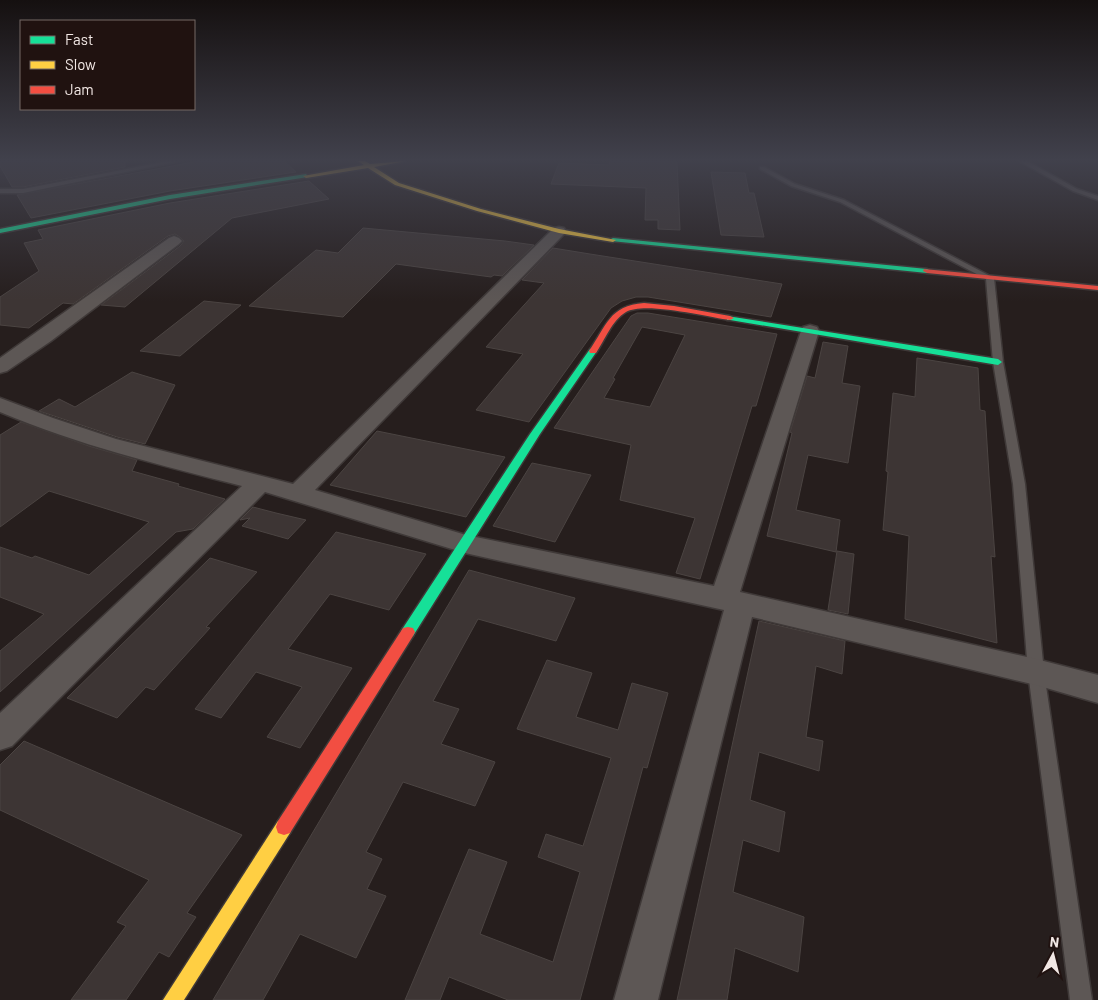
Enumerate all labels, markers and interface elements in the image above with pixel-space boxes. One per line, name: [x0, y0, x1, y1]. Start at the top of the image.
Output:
legend: [20, 20, 195, 110]
text: Fast: [65, 30, 93, 48]
text: Slow: [65, 55, 96, 73]
text: Jam: [65, 80, 94, 98]
north arrow: [1028, 930, 1078, 980]
text: N: [1049, 933, 1060, 951]

